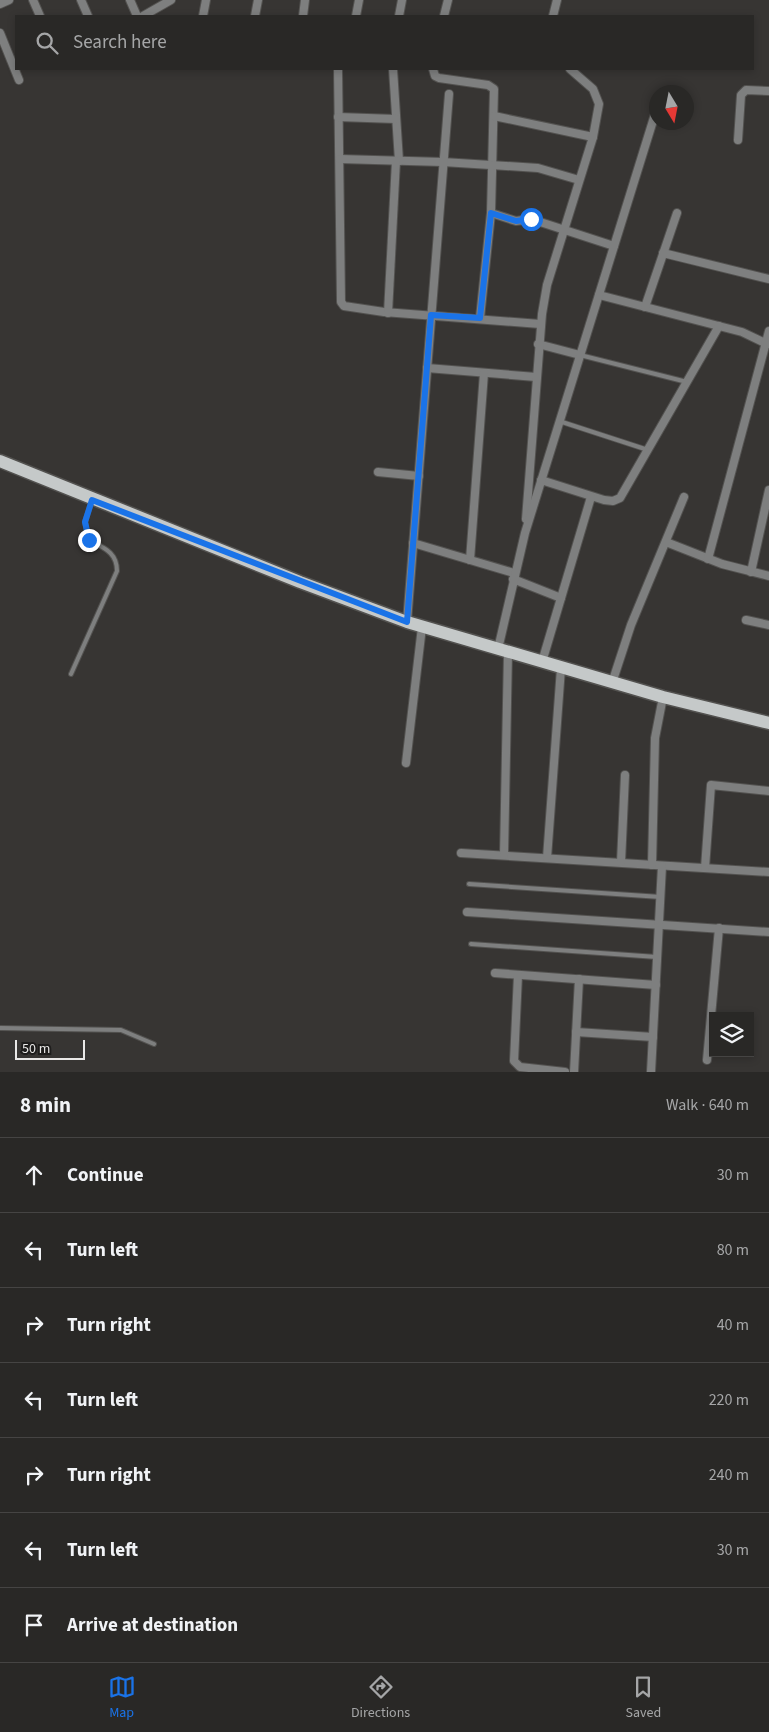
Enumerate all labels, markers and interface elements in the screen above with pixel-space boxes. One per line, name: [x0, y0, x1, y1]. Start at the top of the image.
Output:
search box: [15, 15, 754, 70]
icon: search: [33, 29, 61, 57]
text: Search here: [73, 29, 167, 56]
north arrow: [649, 85, 694, 130]
route start: [520, 208, 543, 231]
route end: [78, 529, 101, 552]
map controls: [709, 1012, 754, 1057]
button: layers: [709, 1012, 754, 1057]
scale bar: [15, 1037, 85, 1060]
text: 50 m: [22, 1039, 50, 1059]
text: 8 min: [20, 1090, 71, 1120]
text: Walk · 640 m: [666, 1094, 749, 1116]
icon: ahead: [20, 1161, 48, 1189]
text: Continue: [67, 1162, 144, 1189]
text: 30 m: [717, 1164, 749, 1186]
icon: left: [20, 1236, 48, 1264]
text: Turn left: [67, 1237, 138, 1264]
text: 80 m: [717, 1239, 749, 1261]
icon: right: [20, 1311, 48, 1339]
text: Turn right: [67, 1312, 151, 1339]
text: 40 m: [717, 1314, 749, 1336]
icon: left: [20, 1386, 48, 1414]
text: Turn left: [67, 1387, 138, 1414]
text: 220 m: [709, 1389, 749, 1411]
icon: right: [20, 1461, 48, 1489]
text: Turn right: [67, 1462, 151, 1489]
text: 240 m: [709, 1464, 749, 1486]
icon: left: [20, 1536, 48, 1564]
text: Turn left: [67, 1537, 138, 1564]
text: 30 m: [717, 1539, 749, 1561]
icon: arrive: [20, 1611, 48, 1639]
text: Arrive at destination: [67, 1612, 238, 1639]
tab: Map: [108, 1673, 136, 1723]
tab: Directions: [351, 1673, 410, 1723]
tab: Saved: [626, 1673, 661, 1723]

